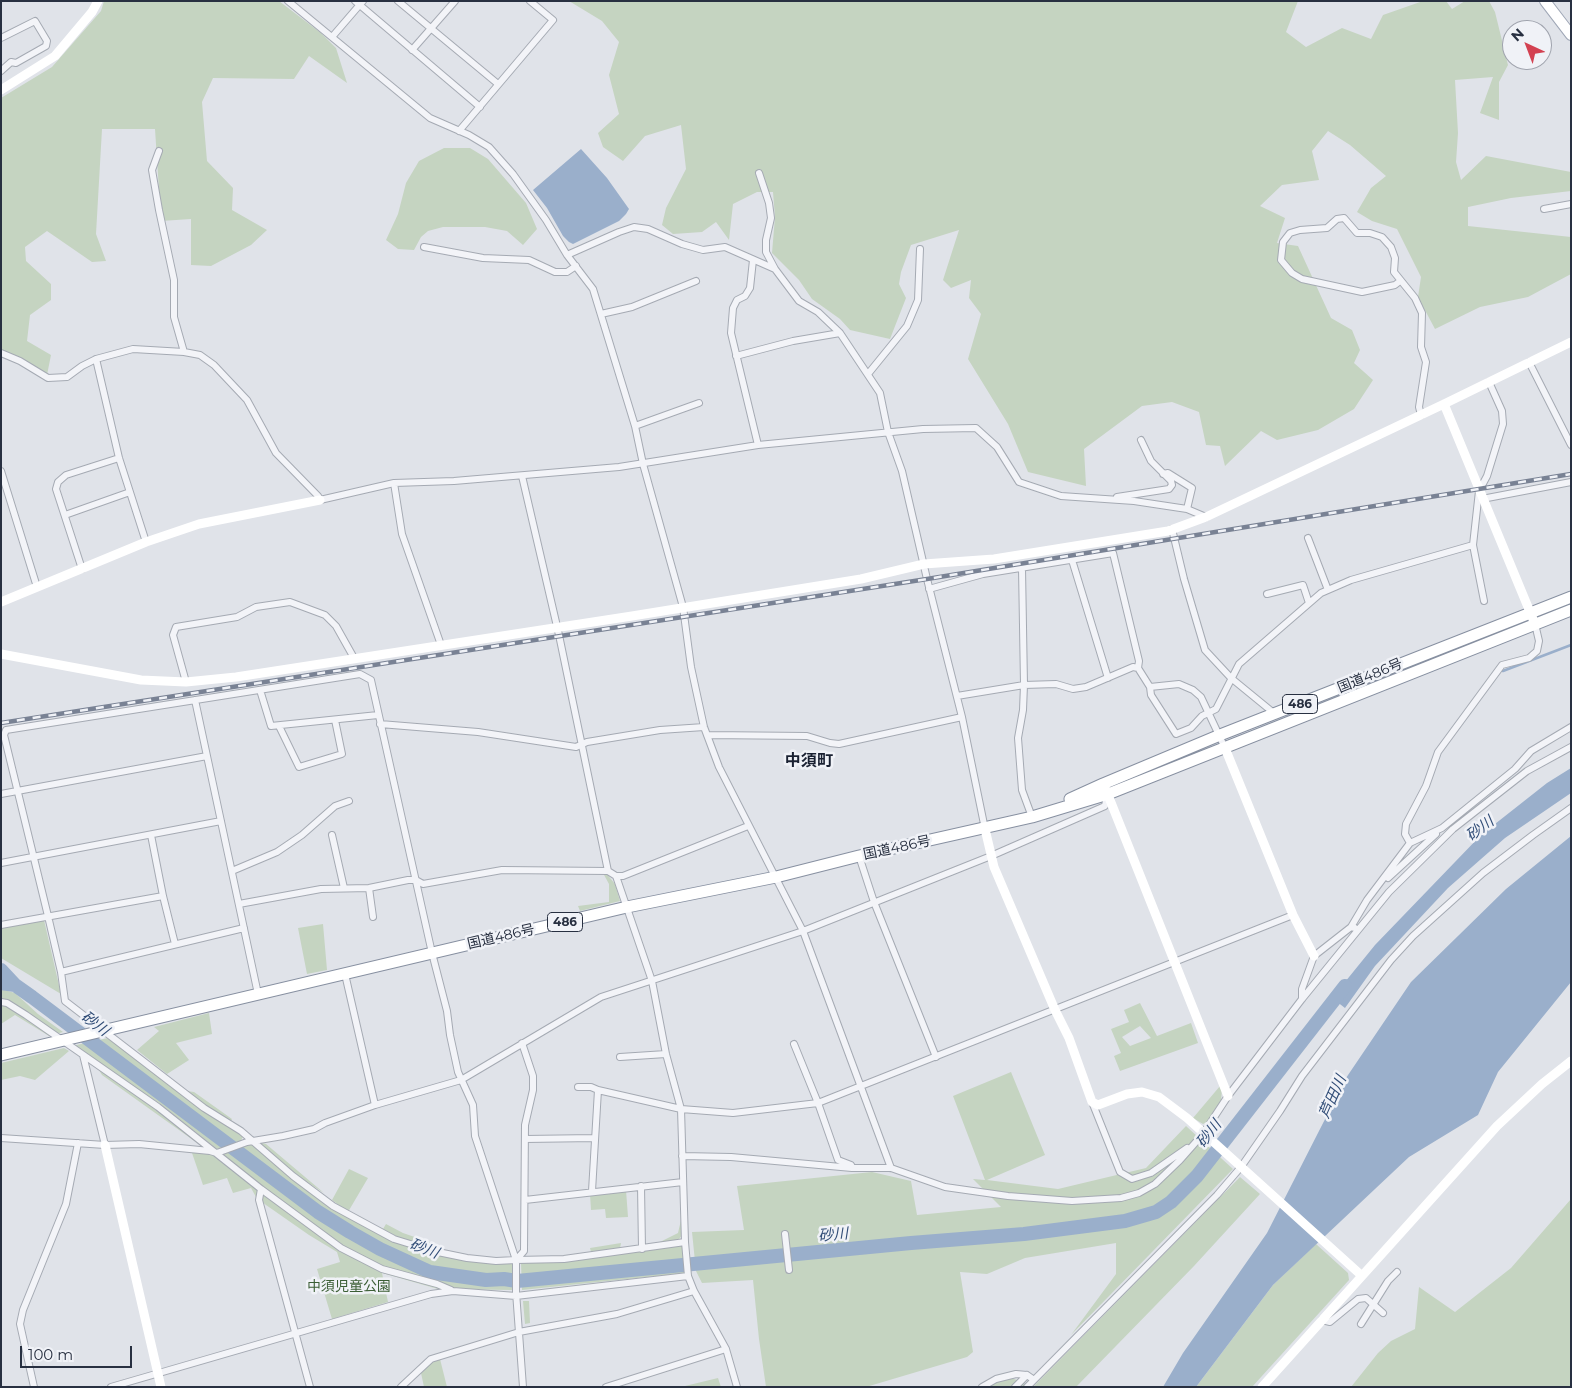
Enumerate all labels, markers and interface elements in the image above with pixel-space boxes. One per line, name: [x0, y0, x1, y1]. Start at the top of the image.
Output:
north arrow: [1502, 20, 1552, 70]
text: N: [1507, 24, 1528, 45]
street label: 国道486号: [1335, 655, 1405, 697]
road number: 486: [1282, 694, 1318, 714]
district label: 中須町: [785, 751, 833, 771]
water label: 砂川: [1463, 813, 1497, 845]
street label: 国道486号: [862, 833, 932, 863]
road number: 486: [548, 912, 582, 932]
street label: 国道486号: [466, 921, 536, 953]
water label: 砂川: [78, 1008, 112, 1040]
water label: 芦田川: [1316, 1073, 1350, 1121]
water label: 砂川: [1193, 1117, 1225, 1151]
water label: 砂川: [817, 1225, 849, 1245]
water label: 砂川: [407, 1235, 441, 1263]
park label: 中須児童公園: [307, 1279, 391, 1295]
scale bar: [22, 1336, 135, 1368]
text: 100 m: [28, 1345, 73, 1364]

